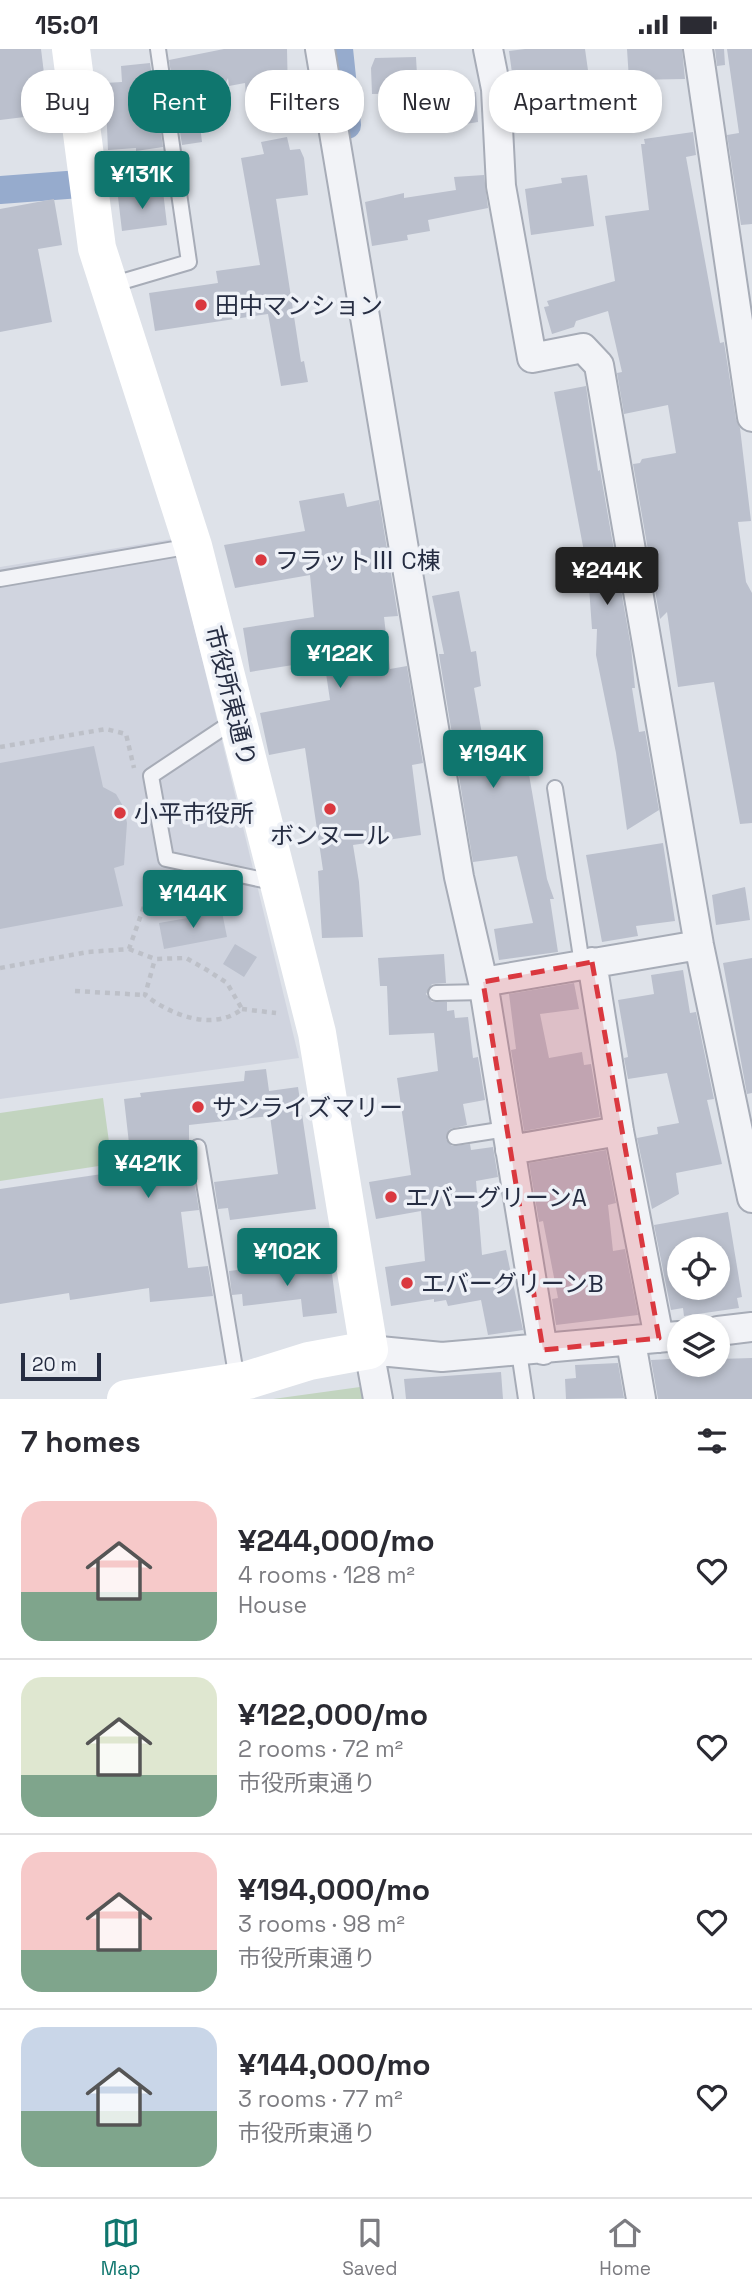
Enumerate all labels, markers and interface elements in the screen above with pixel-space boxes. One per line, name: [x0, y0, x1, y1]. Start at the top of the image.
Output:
text: 15:01: [35, 8, 99, 42]
chip: Buy: [21, 70, 114, 133]
chip: Rent: [128, 70, 231, 133]
chip: Filters: [245, 70, 364, 133]
chip: New: [378, 70, 475, 133]
chip: Apartment: [489, 70, 662, 133]
pin: ¥131K: [93, 151, 191, 211]
text: ¥131K: [110, 159, 174, 189]
place label: 田中マンション: [215, 290, 383, 321]
marker: 田中マンション: [193, 297, 209, 313]
place label: フラットⅢ C棟: [275, 545, 441, 576]
pin: ¥244K: [558, 547, 656, 607]
marker: フラットⅢ C棟: [253, 552, 269, 568]
text: ¥244K: [571, 555, 643, 585]
street label: 市役所東通り: [199, 622, 263, 770]
pin: ¥122K: [291, 631, 389, 690]
text: ¥122K: [307, 638, 373, 668]
pin: ¥194K: [444, 731, 542, 790]
text: ¥194K: [459, 738, 527, 768]
place label: 小平市役所: [134, 798, 254, 829]
marker: ボンヌール: [322, 801, 338, 817]
marker: 小平市役所: [112, 805, 128, 821]
place label: ボンヌール: [270, 820, 390, 851]
pin: ¥144K: [144, 871, 242, 930]
text: ¥144K: [159, 878, 227, 908]
place label: サンライズマリー: [212, 1092, 403, 1123]
marker: サンライズマリー: [190, 1099, 206, 1115]
pin: ¥421K: [99, 1141, 197, 1200]
text: ¥421K: [114, 1148, 182, 1178]
place label: エバーグリーンA: [405, 1182, 587, 1213]
marker: エバーグリーンA: [383, 1189, 399, 1205]
pin: ¥102K: [238, 1229, 336, 1288]
text: ¥102K: [253, 1236, 321, 1266]
map controls: [667, 1237, 730, 1377]
button: locate: [667, 1237, 730, 1300]
place label: エバーグリーンB: [421, 1268, 604, 1299]
marker: エバーグリーンB: [399, 1275, 415, 1291]
button: layers: [667, 1314, 730, 1377]
scale bar: [21, 1350, 102, 1382]
text: 20 m: [32, 1352, 77, 1377]
text: 7 homes: [21, 1422, 141, 1461]
icon: filters: [693, 1422, 731, 1460]
text: ¥244,000/mo: [238, 1521, 435, 1560]
icon: home: [77, 1529, 161, 1613]
icon: heart: [693, 1552, 731, 1590]
text: 4 rooms · 128 m²: [238, 1560, 415, 1590]
text: House: [238, 1590, 307, 1620]
text: ¥122,000/mo: [238, 1695, 428, 1734]
icon: home: [77, 1705, 161, 1789]
icon: heart: [693, 1728, 731, 1766]
text: 2 rooms · 72 m²: [238, 1734, 403, 1764]
text: 市役所東通り: [238, 1768, 376, 1798]
text: ¥194,000/mo: [238, 1870, 430, 1909]
icon: home: [77, 1880, 161, 1964]
icon: heart: [693, 1903, 731, 1941]
text: 3 rooms · 98 m²: [238, 1909, 405, 1939]
text: 市役所東通り: [238, 1943, 376, 1973]
text: ¥144,000/mo: [238, 2045, 431, 2084]
icon: home: [77, 2055, 161, 2139]
icon: heart: [693, 2078, 731, 2116]
text: 3 rooms · 77 m²: [238, 2084, 403, 2114]
text: 市役所東通り: [238, 2118, 376, 2148]
tab: Map: [101, 2214, 140, 2281]
tab: Saved: [342, 2214, 398, 2281]
tab: Home: [599, 2214, 651, 2281]

